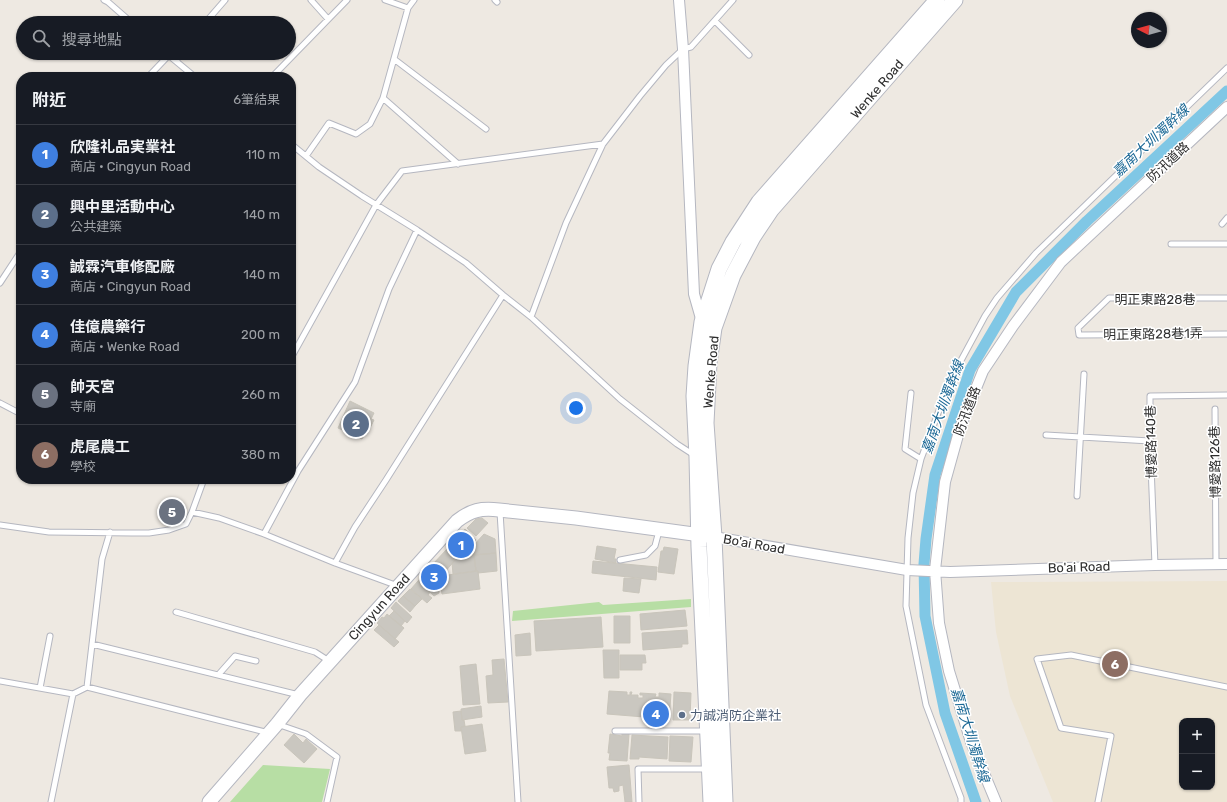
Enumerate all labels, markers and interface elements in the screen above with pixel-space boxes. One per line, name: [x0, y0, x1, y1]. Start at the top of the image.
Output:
north arrow: [1131, 12, 1167, 48]
search box: [16, 16, 296, 60]
icon: search: [30, 27, 52, 49]
text: 搜尋地點: [62, 31, 122, 49]
street label: Wenke Road: [847, 57, 907, 121]
text: 附近: [32, 90, 66, 110]
text: 6筆結果: [233, 92, 280, 107]
water label: 嘉南大圳濁幹線: [1109, 100, 1194, 181]
text: 欣隆礼品実業社: [70, 138, 175, 156]
street label: 防汛道路: [1144, 139, 1192, 185]
text: 1: [42, 147, 48, 162]
text: 110 m: [246, 147, 280, 162]
text: 商店 · Cingyun Road: [70, 159, 191, 174]
text: 興中里活動中心: [70, 198, 175, 216]
text: 2: [41, 207, 49, 222]
text: 140 m: [243, 207, 280, 222]
text: 公共建築: [70, 219, 122, 234]
text: 誠霖汽車修配廠: [70, 258, 175, 276]
text: 3: [41, 267, 49, 282]
text: 140 m: [243, 267, 280, 282]
text: 商店 · Cingyun Road: [70, 279, 191, 294]
street label: 明正東路28巷: [1115, 292, 1195, 307]
text: 佳億農藥行: [70, 318, 145, 336]
street label: 明正東路28巷1弄: [1103, 326, 1203, 342]
text: 4: [41, 327, 49, 342]
text: 200 m: [241, 327, 280, 342]
street label: Wenke Road: [700, 335, 722, 409]
text: 商店 · Wenke Road: [70, 339, 180, 354]
water label: 嘉南大圳濁幹線: [918, 356, 968, 456]
text: 帥天宮: [70, 378, 115, 396]
street label: 防汛道路: [951, 384, 983, 438]
text: 5: [41, 387, 49, 402]
text: 260 m: [242, 387, 280, 402]
your location: [566, 398, 586, 418]
text: 寺廟: [70, 399, 96, 414]
street label: 博愛路140巷: [1143, 405, 1159, 479]
pin: 2: [343, 409, 369, 439]
street label: 博愛路126巷: [1207, 425, 1223, 499]
text: 虎尾農工: [70, 438, 130, 456]
text: 6: [41, 447, 49, 462]
text: 380 m: [241, 447, 280, 462]
text: 學校: [70, 459, 96, 474]
pin: 5: [159, 497, 185, 527]
pin: 1: [448, 530, 474, 560]
street label: Bo'ai Road: [722, 531, 786, 557]
street label: Bo'ai Road: [1047, 558, 1111, 576]
pin: 3: [421, 562, 447, 592]
street label: Cingyun Road: [345, 571, 414, 644]
pin: 6: [1102, 649, 1128, 679]
water label: 嘉南大圳濁幹線: [948, 686, 993, 786]
pin: 4: [643, 699, 669, 729]
place label: 力誠消防企業社: [690, 708, 781, 723]
marker: 力誠消防企業社: [677, 710, 687, 720]
map controls: [1179, 718, 1215, 790]
button: +: [1179, 718, 1215, 754]
button: −: [1179, 754, 1215, 790]

